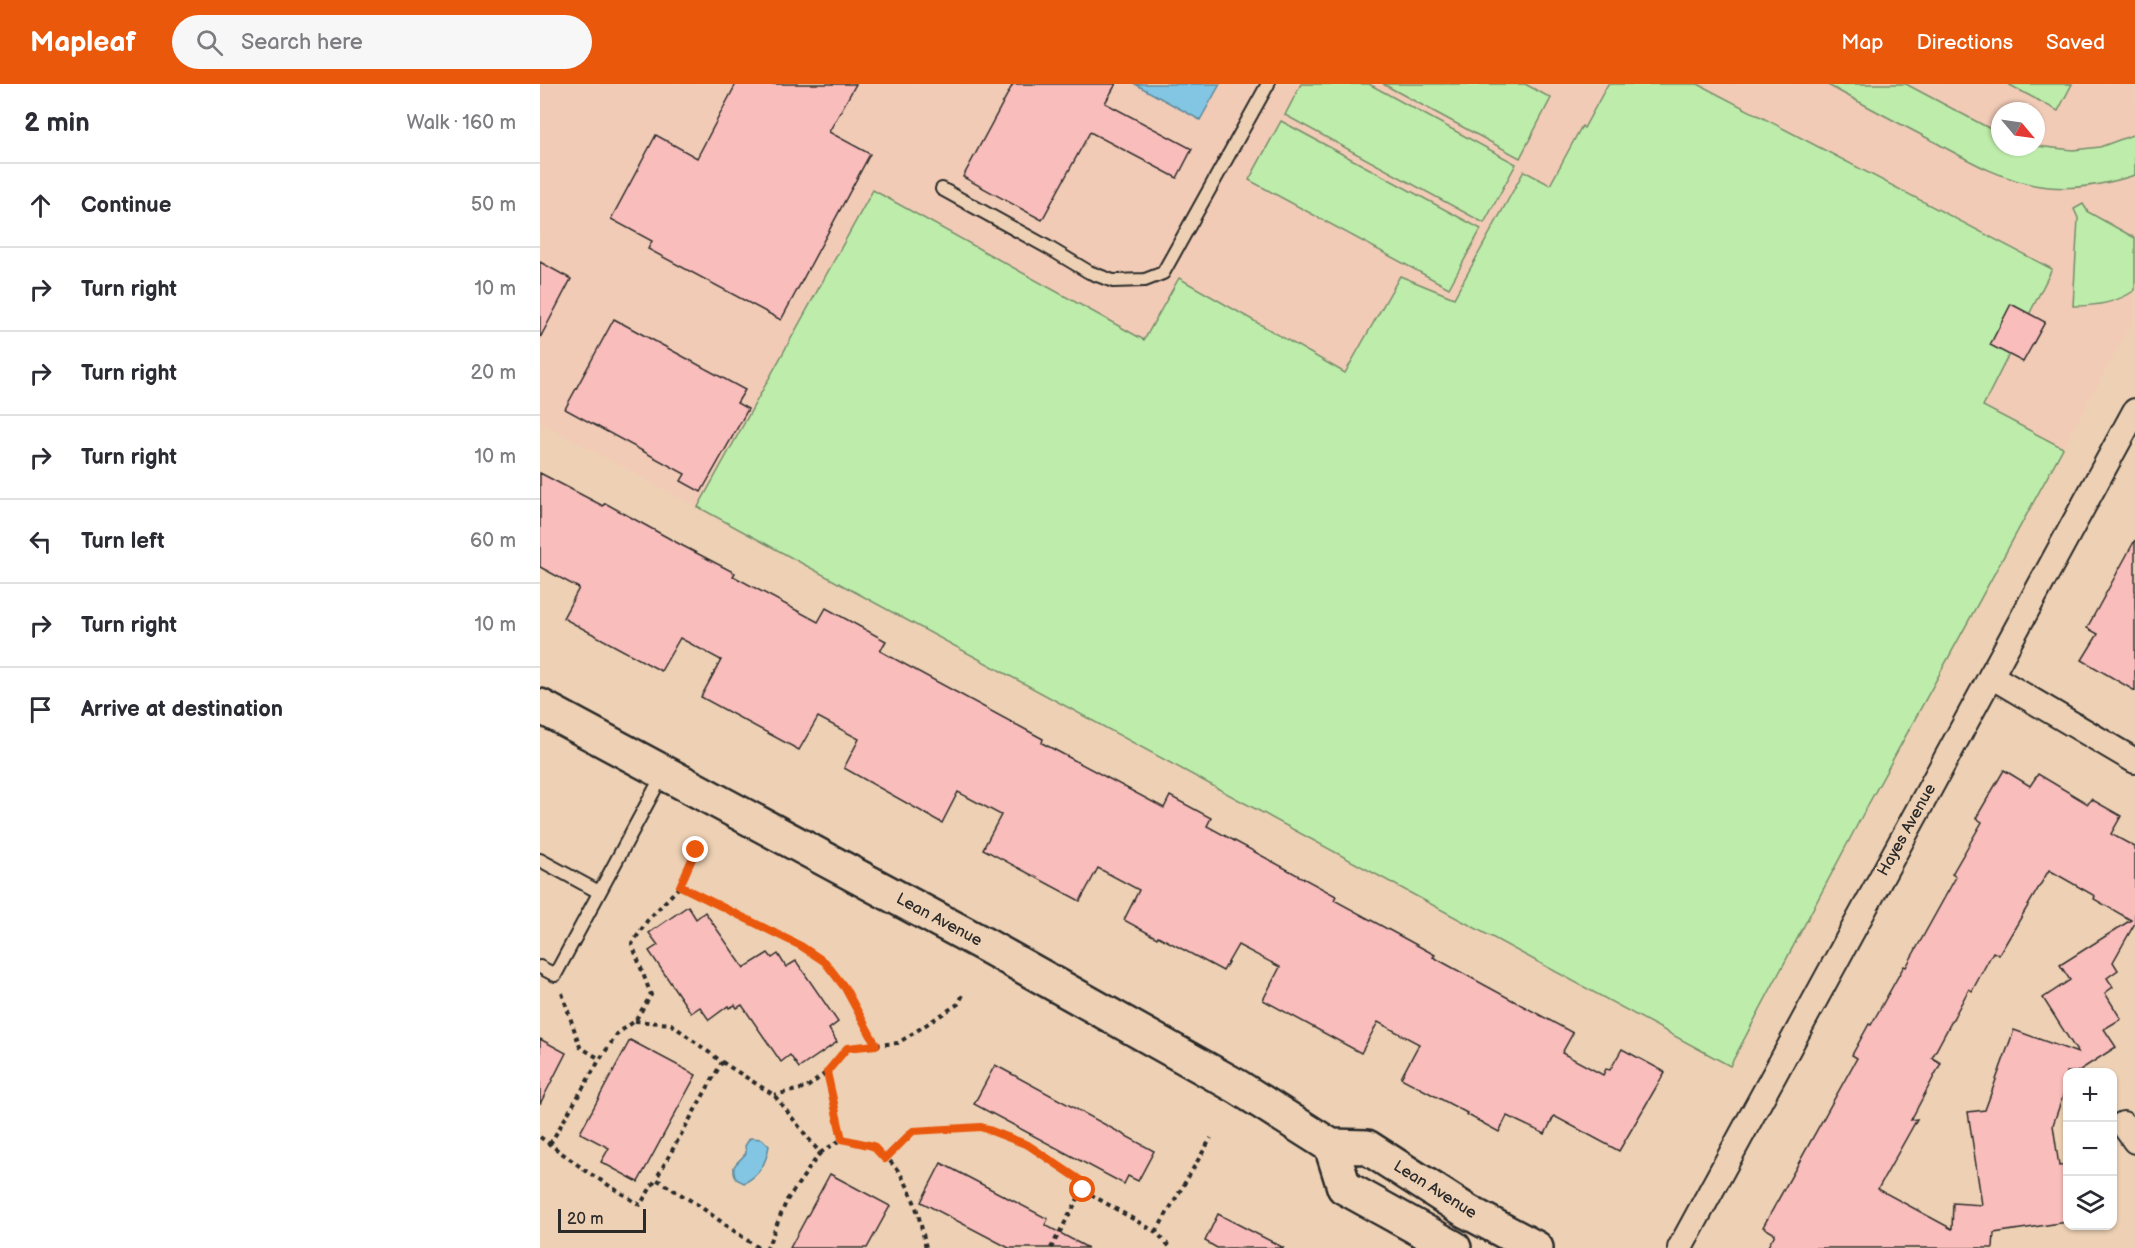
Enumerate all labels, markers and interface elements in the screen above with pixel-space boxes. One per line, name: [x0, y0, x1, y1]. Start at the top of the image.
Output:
search box: [172, 15, 592, 69]
text: Mapleaf: [30, 26, 136, 59]
icon: search: [193, 26, 226, 59]
text: Search here: [241, 29, 363, 56]
text: Map: [1841, 30, 1884, 55]
text: Directions: [1917, 30, 2013, 55]
text: Saved: [2046, 30, 2105, 55]
north arrow: [1991, 102, 2045, 156]
text: 2 min: [24, 108, 90, 139]
text: Walk · 160 m: [407, 111, 516, 135]
icon: ahead: [24, 189, 57, 222]
text: Continue: [81, 192, 171, 219]
text: 50 m: [471, 193, 516, 217]
icon: right: [24, 273, 57, 306]
text: Turn right: [81, 276, 177, 303]
text: 10 m: [475, 277, 516, 301]
icon: right: [24, 357, 57, 390]
text: Turn right: [81, 360, 177, 387]
text: 20 m: [471, 361, 516, 385]
icon: right: [24, 441, 57, 474]
text: Turn right: [81, 444, 177, 471]
text: 10 m: [475, 445, 516, 469]
icon: left: [24, 525, 57, 558]
text: Turn left: [81, 528, 165, 555]
text: 60 m: [470, 529, 516, 553]
icon: right: [24, 609, 57, 642]
text: Turn right: [81, 612, 177, 639]
text: 10 m: [475, 613, 516, 637]
icon: arrive: [24, 693, 57, 726]
text: Arrive at destination: [81, 696, 283, 723]
street label: Hayes Avenue: [1874, 780, 1940, 879]
route end: [682, 836, 708, 862]
street label: Lean Avenue: [893, 889, 986, 951]
map controls: [2063, 1068, 2117, 1230]
button: +: [2063, 1068, 2117, 1122]
button: −: [2063, 1122, 2117, 1176]
street label: Lean Avenue: [1390, 1157, 1480, 1223]
route start: [1069, 1176, 1095, 1202]
button: layers: [2063, 1176, 2117, 1230]
scale bar: [558, 1206, 646, 1234]
text: 20 m: [567, 1210, 603, 1229]

